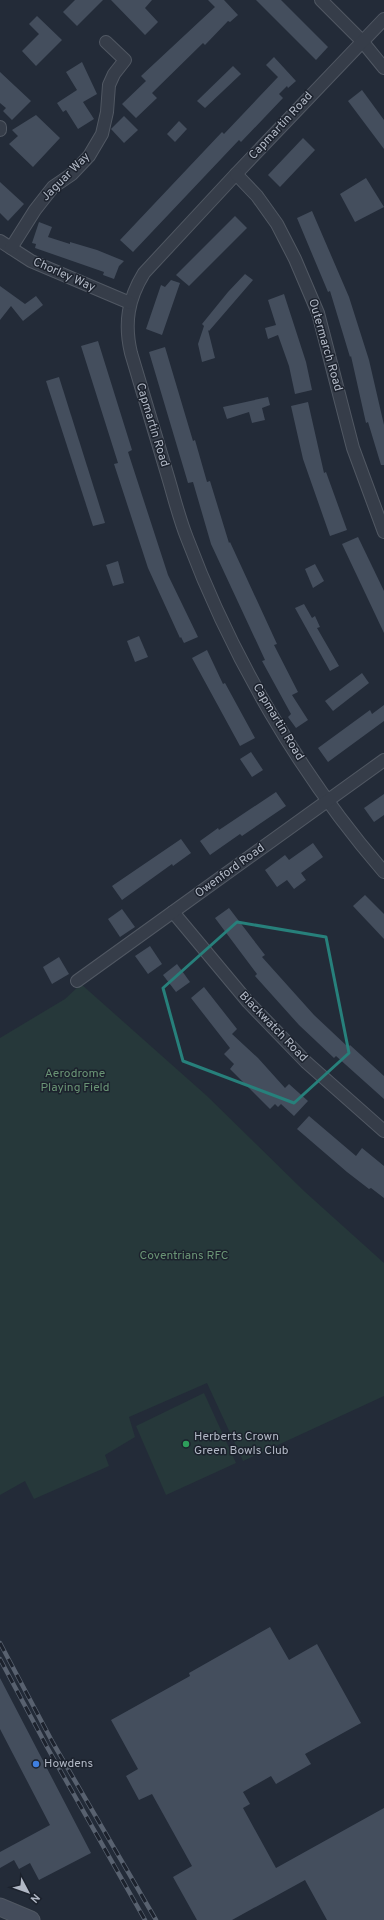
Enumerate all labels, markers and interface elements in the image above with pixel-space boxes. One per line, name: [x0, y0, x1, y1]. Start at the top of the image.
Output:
street label: Capmartin Road: [245, 89, 317, 163]
street label: Jaguar Way: [38, 149, 94, 205]
street label: Chorley Way: [30, 254, 98, 296]
street label: Outermarch Road: [304, 297, 346, 393]
street label: Capmartin Road: [132, 381, 172, 469]
street label: Capmartin Road: [249, 681, 307, 763]
street label: Owenford Road: [192, 840, 268, 902]
street label: Blackwatch Road: [235, 988, 311, 1066]
park label: Aerodrome Playing Field: [40, 1066, 110, 1096]
park label: Coventrians RFC: [139, 1248, 229, 1264]
place label: Herberts Crown Green Bowls Club: [194, 1429, 289, 1459]
marker: Herberts Crown Green Bowls Club: [181, 1439, 191, 1449]
place label: Howdens: [44, 1756, 93, 1772]
marker: Howdens: [31, 1759, 41, 1769]
north arrow: [8, 1872, 48, 1912]
text: N: [27, 1890, 43, 1905]

